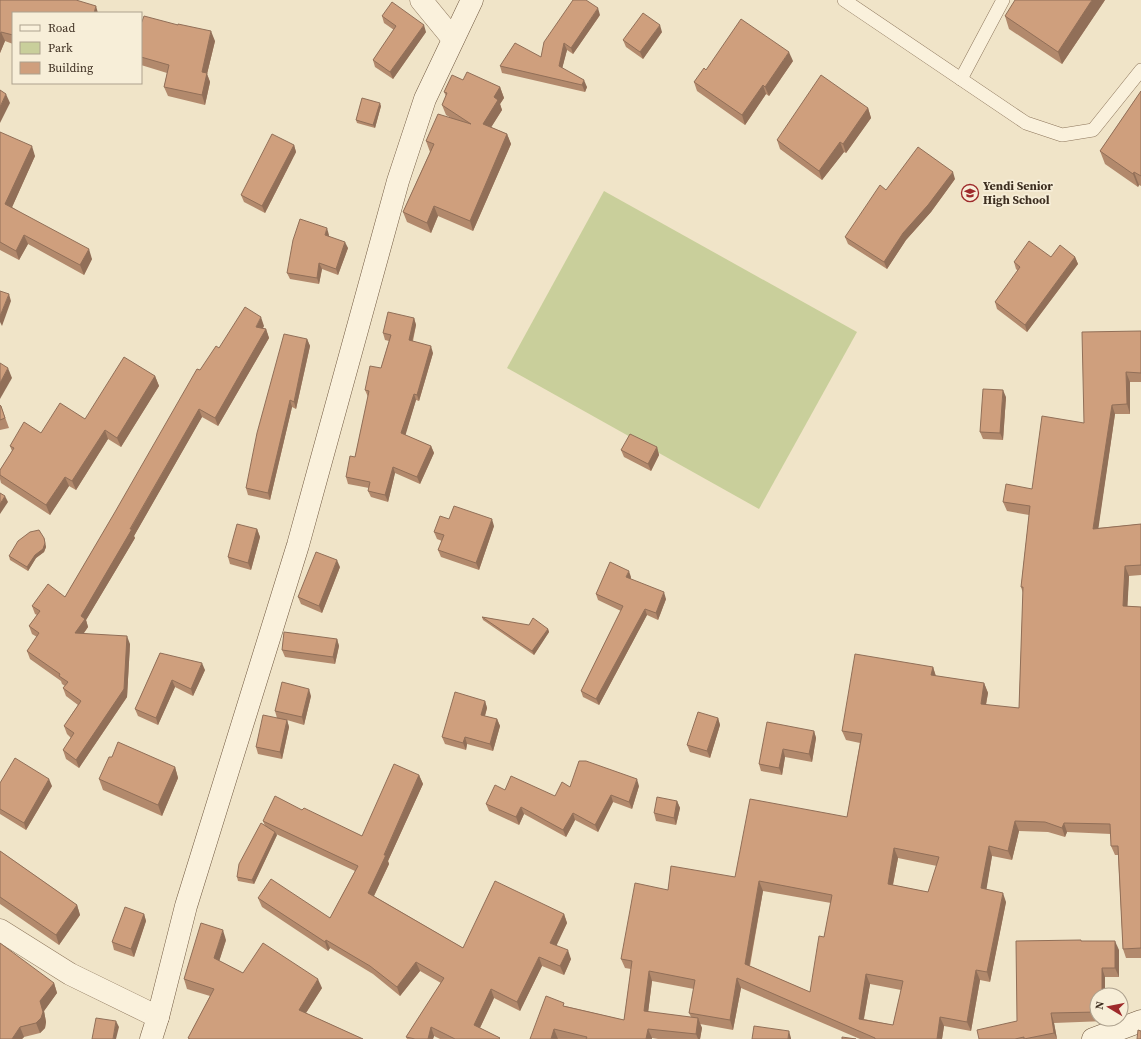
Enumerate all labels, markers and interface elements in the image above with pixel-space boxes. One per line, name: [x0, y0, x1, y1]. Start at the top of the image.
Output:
legend: [12, 12, 142, 84]
text: Road: [48, 20, 75, 36]
text: Park: [48, 40, 73, 56]
text: Building: [48, 60, 93, 76]
place label: Yendi Senior High School: [983, 178, 1053, 208]
school or university icon: Yendi Senior High School: [960, 183, 980, 203]
north arrow: [1089, 987, 1129, 1027]
text: N: [1092, 1000, 1108, 1011]

